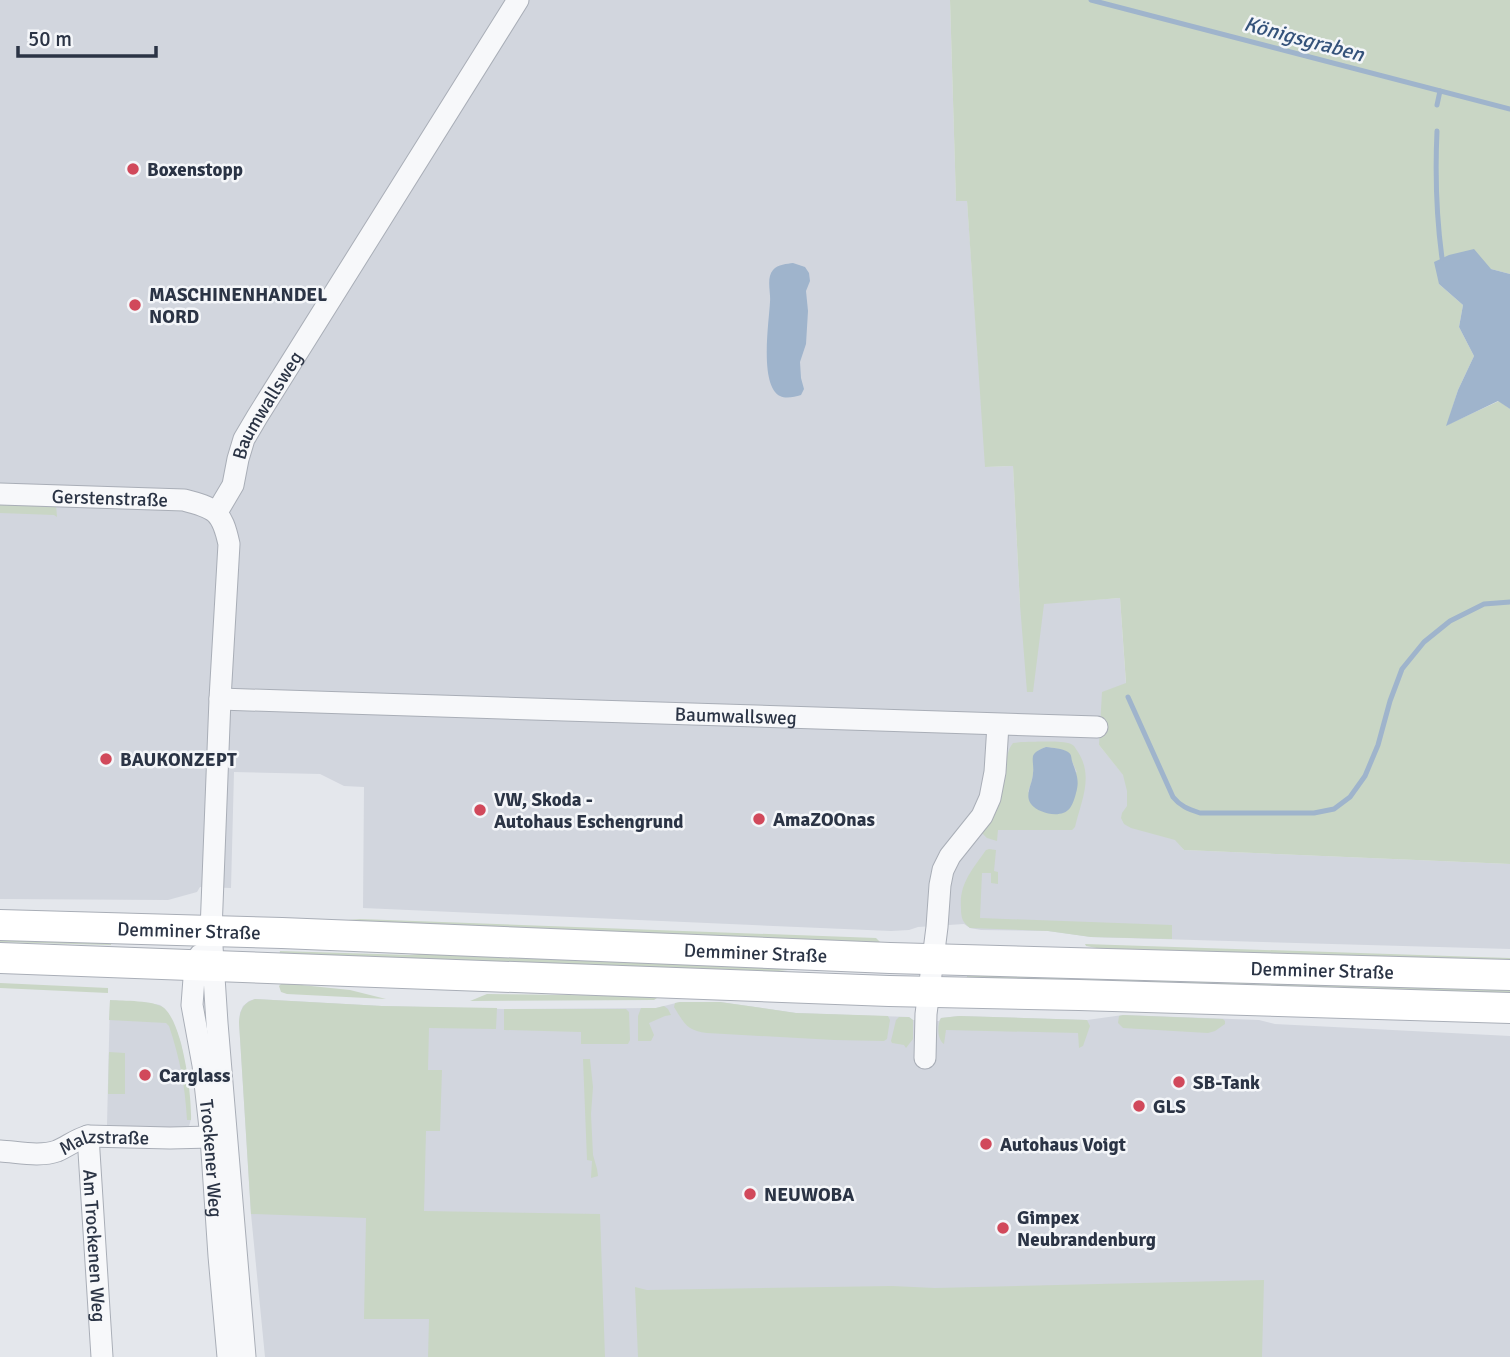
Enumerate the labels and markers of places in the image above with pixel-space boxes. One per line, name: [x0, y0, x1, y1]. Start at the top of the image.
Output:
place label: Boxenstopp: [147, 158, 243, 182]
marker: Boxenstopp: [125, 161, 141, 177]
place label: MASCHINENHANDEL NORD: [149, 283, 327, 329]
marker: MASCHINENHANDEL NORD: [127, 297, 143, 313]
place label: BAUKONZEPT: [120, 748, 237, 772]
marker: BAUKONZEPT: [98, 751, 114, 767]
place label: VW, Skoda - Autohaus Eschengrund: [494, 788, 684, 834]
marker: VW, Skoda - Autohaus Eschengrund: [472, 802, 488, 818]
place label: AmaZOOnas: [773, 808, 875, 832]
marker: AmaZOOnas: [751, 811, 767, 827]
place label: Carglass: [159, 1064, 230, 1088]
marker: Carglass: [137, 1067, 153, 1083]
place label: SB-Tank: [1193, 1071, 1260, 1095]
marker: SB-Tank: [1171, 1074, 1187, 1090]
place label: GLS: [1153, 1095, 1186, 1119]
marker: GLS: [1131, 1098, 1147, 1114]
place label: Autohaus Voigt: [1000, 1133, 1126, 1157]
marker: Autohaus Voigt: [978, 1136, 994, 1152]
place label: NEUWOBA: [764, 1183, 854, 1207]
marker: NEUWOBA: [742, 1186, 758, 1202]
place label: Gimpex Neubrandenburg: [1017, 1206, 1156, 1252]
marker: Gimpex Neubrandenburg: [995, 1220, 1011, 1236]

